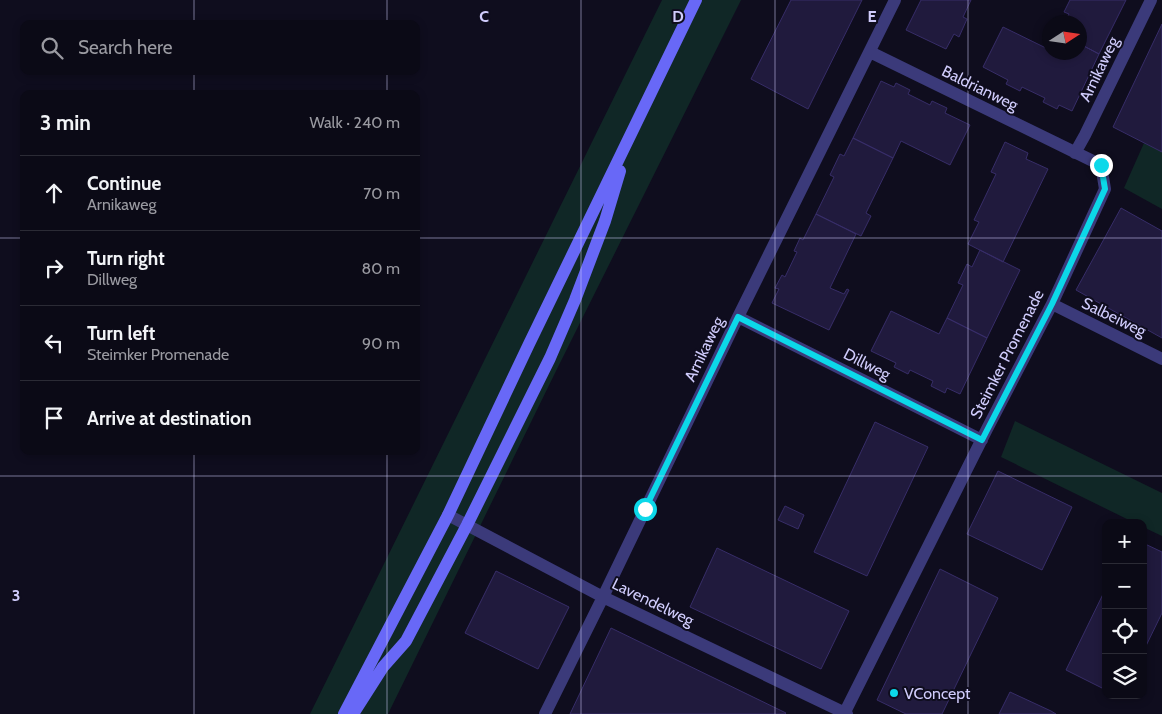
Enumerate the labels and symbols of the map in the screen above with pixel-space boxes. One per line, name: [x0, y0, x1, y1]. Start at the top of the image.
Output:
text: C: [479, 7, 489, 26]
text: D: [672, 7, 684, 26]
text: E: [867, 7, 877, 26]
north arrow: [1042, 15, 1087, 60]
street label: Arnikaweg: [1075, 33, 1123, 104]
street label: Baldrianweg: [939, 61, 1022, 115]
route end: [1090, 154, 1113, 177]
street label: Steimker Promenade: [966, 286, 1048, 422]
street label: Salbeiweg: [1079, 293, 1150, 341]
street label: Arnikaweg: [680, 313, 728, 384]
street label: Dillweg: [840, 344, 895, 384]
route start: [634, 498, 657, 521]
street label: Lavendelweg: [609, 574, 698, 630]
text: 3: [12, 586, 20, 605]
place label: VConcept: [904, 684, 971, 703]
marker: VConcept: [888, 687, 900, 699]

